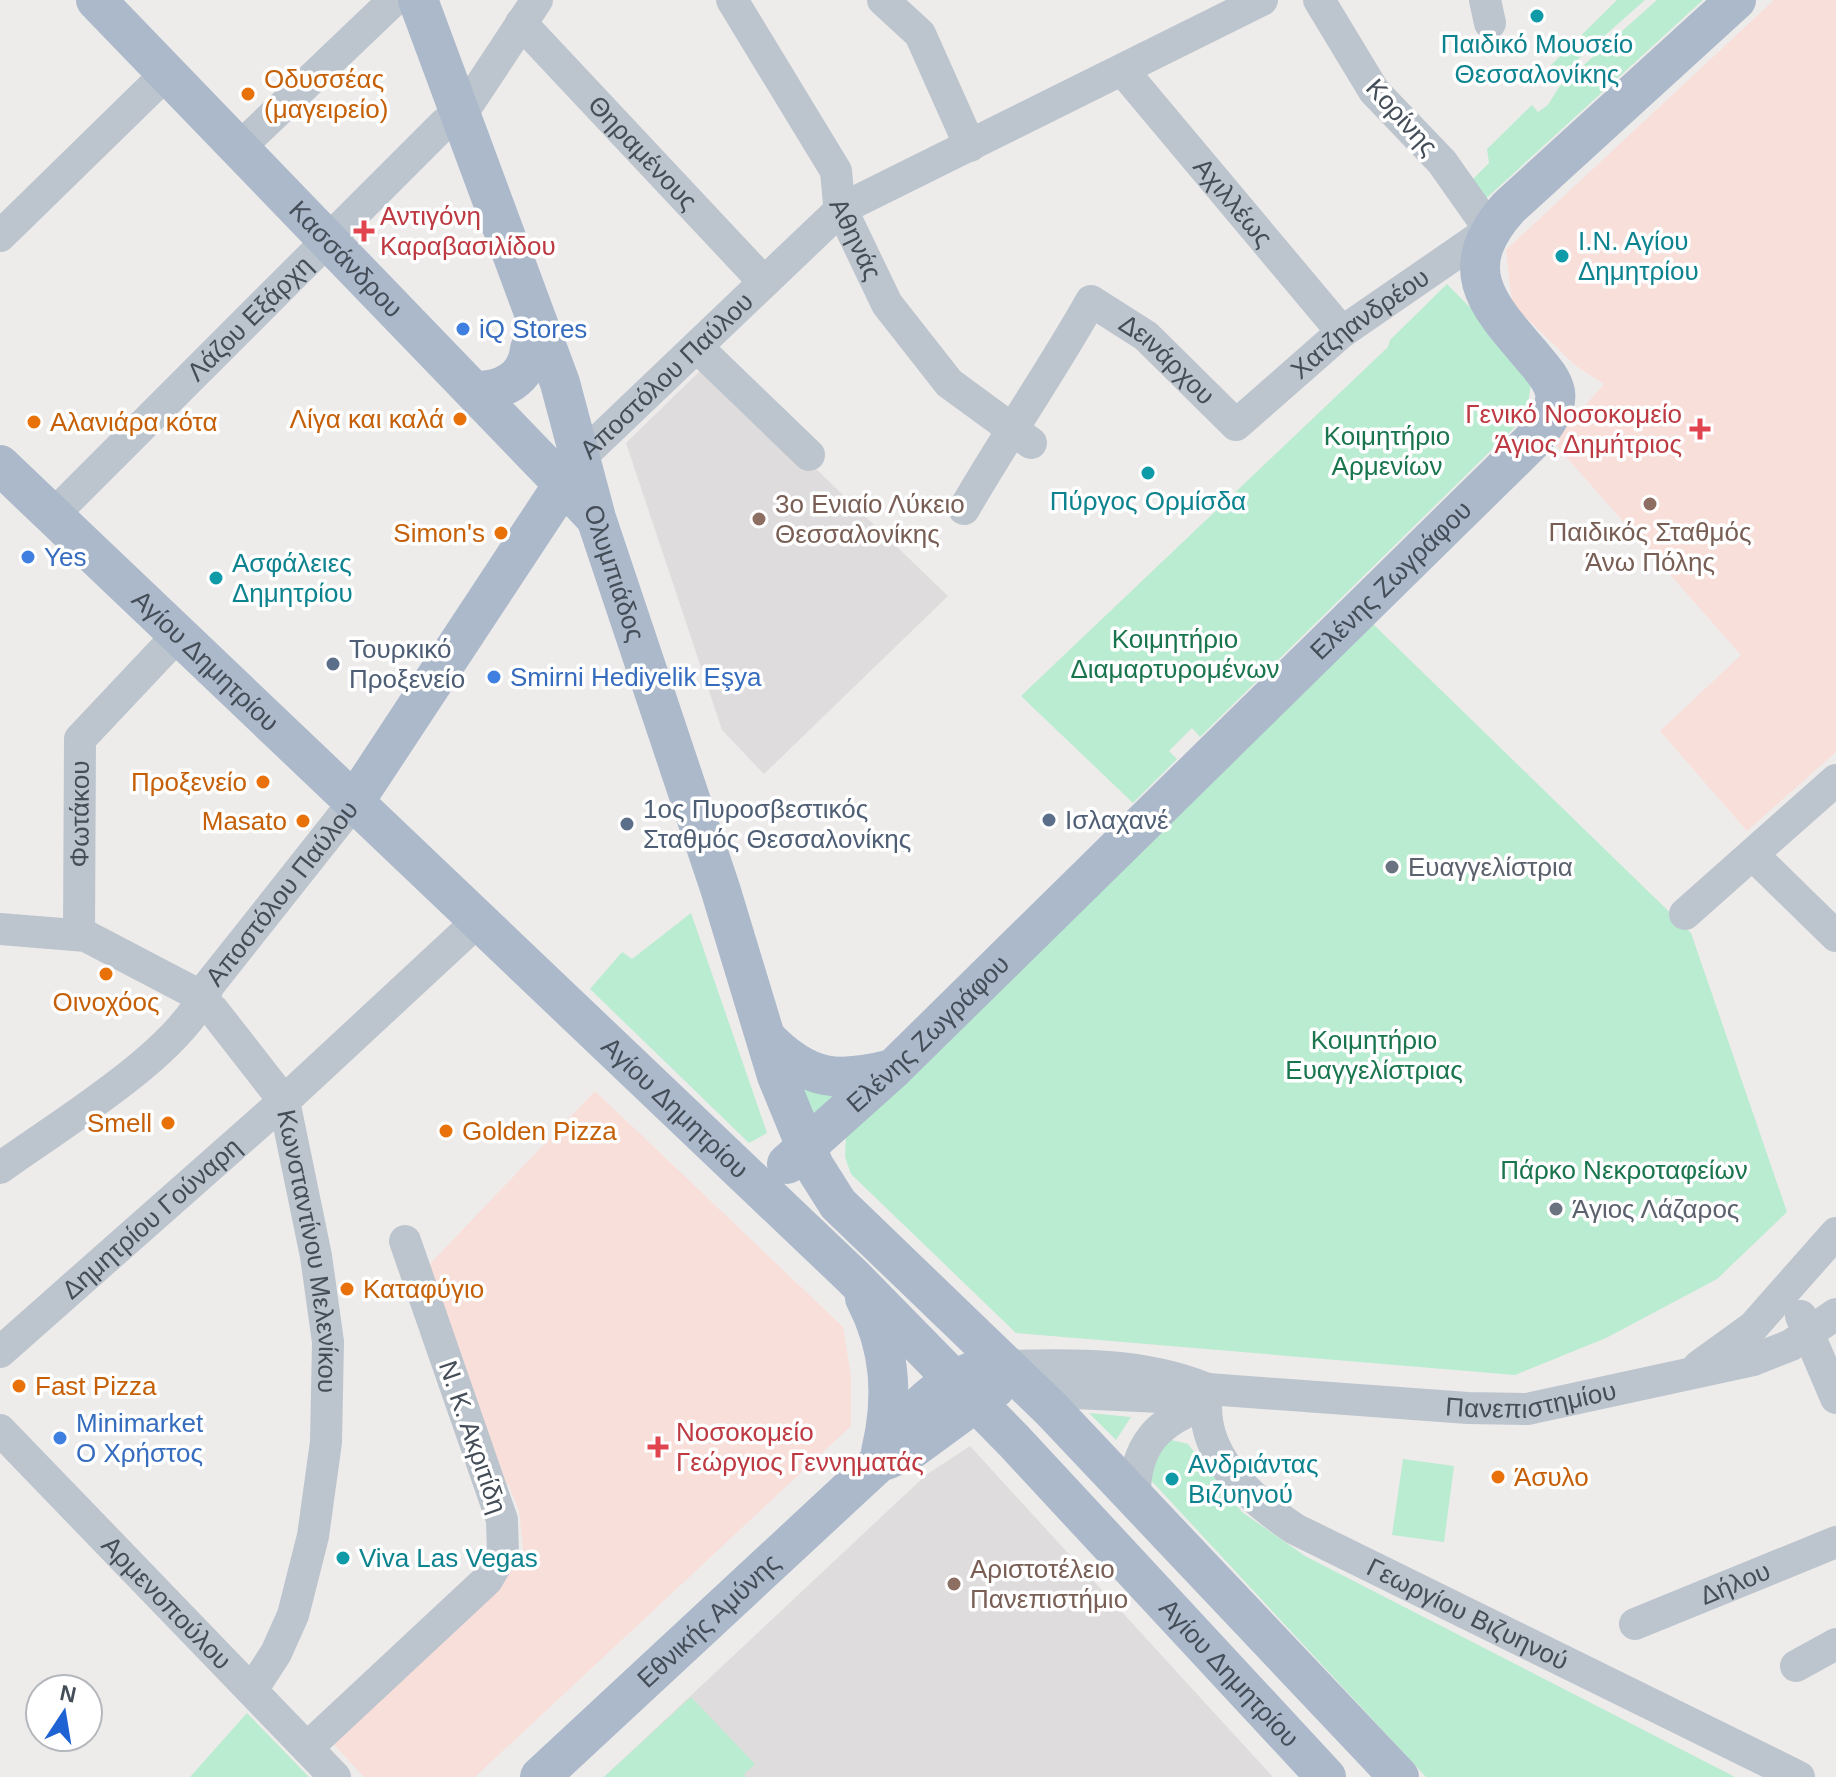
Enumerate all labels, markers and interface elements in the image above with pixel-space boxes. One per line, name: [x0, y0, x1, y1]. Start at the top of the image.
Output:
marker: Παιδικό Μουσείο Θεσσαλονίκης: [1528, 7, 1546, 25]
place label: Παιδικό Μουσείο Θεσσαλονίκης: [1441, 29, 1633, 89]
place label: Οδυσσέας (μαγειρείο): [264, 64, 388, 124]
street label: Κορίνης: [1360, 73, 1444, 161]
marker: Οδυσσέας (μαγειρείο): [239, 85, 257, 103]
street label: Θηραμένους: [582, 90, 703, 216]
street label: Αχιλλέως: [1187, 152, 1279, 253]
street label: Αθηνάς: [823, 193, 888, 285]
street label: Κασσάνδρου: [283, 195, 409, 323]
place label: Αντιγόνη Καραβασιλίδου: [380, 201, 556, 261]
marker: Αντιγόνη Καραβασιλίδου: [355, 222, 373, 240]
place label: Ι.Ν. Αγίου Δημητρίου: [1578, 226, 1699, 286]
marker: Ι.Ν. Αγίου Δημητρίου: [1553, 247, 1571, 265]
street label: Λάζου Εξάρχη: [181, 250, 318, 387]
street label: Χατζηανδρέου: [1285, 262, 1435, 385]
street label: Αποστόλου Παύλου: [574, 286, 759, 465]
street label: Δεινάρχου: [1114, 308, 1221, 410]
place label: iQ Stores: [479, 314, 587, 344]
marker: iQ Stores: [454, 320, 472, 338]
place label: Γενικό Νοσοκομείο Άγιος Δημήτριος: [1465, 399, 1682, 459]
place label: Λίγα και καλά: [290, 404, 444, 434]
place label: Αλανιάρα κότα: [50, 407, 218, 437]
marker: Λίγα και καλά: [451, 410, 469, 428]
marker: Αλανιάρα κότα: [25, 413, 43, 431]
marker: Γενικό Νοσοκομείο Άγιος Δημήτριος: [1689, 418, 1711, 440]
park label: Κοιμητήριο Αρμενίων: [1324, 421, 1450, 481]
marker: Πύργος Ορμίσδα: [1139, 464, 1157, 482]
place label: Πύργος Ορμίσδα: [1050, 486, 1246, 516]
place label: 3o Ενιαίο Λύκειο Θεσσαλονίκης: [775, 489, 965, 549]
street label: Ελένης Ζωγράφου: [1304, 494, 1477, 666]
marker: Παιδικός Σταθμός Άνω Πόλης: [1641, 495, 1659, 513]
street label: Ολυμπιάδος: [578, 501, 651, 645]
marker: 3o Ενιαίο Λύκειο Θεσσαλονίκης: [750, 510, 768, 528]
place label: Παιδικός Σταθμός Άνω Πόλης: [1549, 517, 1751, 577]
place label: Simon's: [393, 518, 485, 548]
marker: Simon's: [492, 524, 510, 542]
place label: Yes: [44, 542, 86, 572]
marker: Yes: [19, 548, 37, 566]
place label: Ασφάλειες Δημητρίου: [232, 548, 353, 608]
marker: Ασφάλειες Δημητρίου: [207, 569, 225, 587]
street label: Αγίου Δημητρίου: [126, 584, 285, 738]
park label: Κοιμητήριο Διαμαρτυρομένων: [1070, 624, 1280, 684]
place label: Τουρκικό Προξενείο: [349, 634, 465, 694]
marker: Τουρκικό Προξενείο: [324, 655, 342, 673]
place label: Smirni Hediyelik Eşya: [510, 662, 762, 692]
marker: Smirni Hediyelik Eşya: [485, 668, 503, 686]
street label: Φωτάκου: [64, 760, 95, 868]
place label: Προξενείο: [131, 767, 247, 797]
marker: Προξενείο: [254, 773, 272, 791]
place label: 1ος Πυροσβεστικός Σταθμός Θεσσαλονίκης: [643, 794, 911, 854]
street label: Αποστόλου Παύλου: [199, 795, 364, 992]
place label: Ισλαχανέ: [1065, 805, 1169, 835]
place label: Masato: [202, 806, 287, 836]
marker: Ισλαχανέ: [1040, 811, 1058, 829]
marker: Masato: [294, 812, 312, 830]
marker: 1ος Πυροσβεστικός Σταθμός Θεσσαλονίκης: [618, 815, 636, 833]
place label: Ευαγγελίστρια: [1408, 852, 1573, 882]
marker: Ευαγγελίστρια: [1383, 858, 1401, 876]
street label: Ελένης Ζωγράφου: [840, 949, 1015, 1118]
marker: Οινοχόος: [97, 965, 115, 983]
place label: Οινοχόος: [52, 987, 160, 1017]
park label: Κοιμητήριο Ευαγγελίστριας: [1285, 1025, 1463, 1085]
street label: Αγίου Δημητρίου: [596, 1031, 755, 1184]
street label: Κωνσταντίνου Μελενίκου: [271, 1107, 343, 1394]
place label: Smell: [87, 1108, 152, 1138]
marker: Smell: [159, 1114, 177, 1132]
place label: Golden Pizza: [462, 1116, 617, 1146]
marker: Golden Pizza: [437, 1122, 455, 1140]
street label: Δημητρίου Γούναρη: [56, 1131, 247, 1305]
park label: Πάρκο Νεκροταφείων: [1500, 1155, 1748, 1185]
place label: Άγιος Λάζαρος: [1572, 1194, 1739, 1224]
marker: Άγιος Λάζαρος: [1547, 1200, 1565, 1218]
place label: Καταφύγιο: [363, 1274, 484, 1304]
marker: Καταφύγιο: [338, 1280, 356, 1298]
street label: Ν. Κ. Ακριτίδη: [433, 1357, 513, 1517]
place label: Fast Pizza: [35, 1371, 157, 1401]
street label: Πανεπιστημίου: [1444, 1375, 1619, 1424]
marker: Fast Pizza: [10, 1377, 28, 1395]
place label: Minimarket Ο Χρήστος: [76, 1408, 204, 1468]
place label: Νοσοκομείο Γεώργιος Γεννηματάς: [676, 1417, 924, 1477]
marker: Minimarket Ο Χρήστος: [51, 1429, 69, 1447]
marker: Νοσοκομείο Γεώργιος Γεννηματάς: [647, 1436, 669, 1458]
place label: Ανδριάντας Βιζυηνού: [1188, 1449, 1318, 1509]
place label: Άσυλο: [1514, 1462, 1589, 1492]
marker: Άσυλο: [1489, 1468, 1507, 1486]
marker: Ανδριάντας Βιζυηνού: [1163, 1470, 1181, 1488]
street label: Αρμενοπούλου: [96, 1530, 238, 1675]
place label: Viva Las Vegas: [359, 1543, 538, 1573]
street label: Εθνικής Αμύνης: [631, 1547, 786, 1694]
marker: Viva Las Vegas: [334, 1549, 352, 1567]
street label: Γεωργίου Βιζυηνού: [1362, 1552, 1573, 1676]
place label: Αριστοτέλειο Πανεπιστήμιο: [970, 1554, 1128, 1614]
street label: Δήλου: [1695, 1556, 1775, 1611]
marker: Αριστοτέλειο Πανεπιστήμιο: [945, 1575, 963, 1593]
street label: Αγίου Δημητρίου: [1153, 1593, 1305, 1753]
north arrow: [24, 1673, 104, 1753]
text: N: [58, 1680, 78, 1708]

